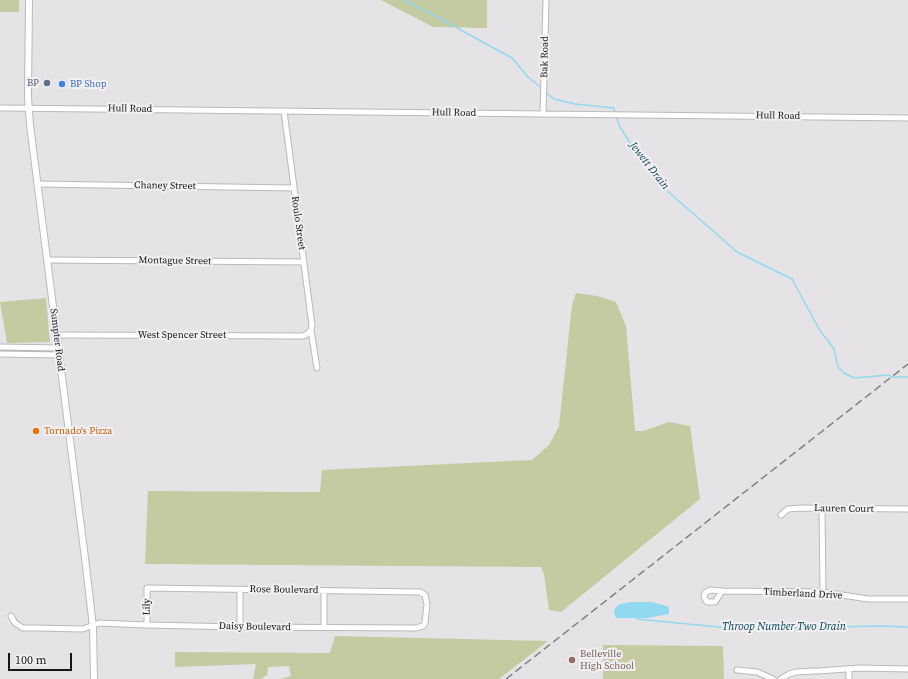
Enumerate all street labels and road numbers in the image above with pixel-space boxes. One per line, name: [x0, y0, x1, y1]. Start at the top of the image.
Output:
street label: Bak Road: [539, 36, 551, 78]
street label: Hull Road: [108, 103, 152, 115]
street label: Hull Road: [432, 107, 476, 119]
street label: Hull Road: [756, 110, 800, 122]
street label: Chaney Street: [134, 179, 196, 193]
street label: Roulo Street: [288, 195, 308, 251]
street label: Montague Street: [139, 254, 211, 268]
street label: Sumpter Road: [47, 308, 67, 372]
street label: West Spencer Street: [138, 329, 226, 341]
street label: Lauren Court: [814, 502, 874, 516]
street label: Rose Boulevard: [249, 583, 319, 597]
street label: Timberland Drive: [763, 586, 843, 602]
street label: Lily: [141, 598, 153, 616]
street label: Daisy Boulevard: [219, 620, 291, 634]

